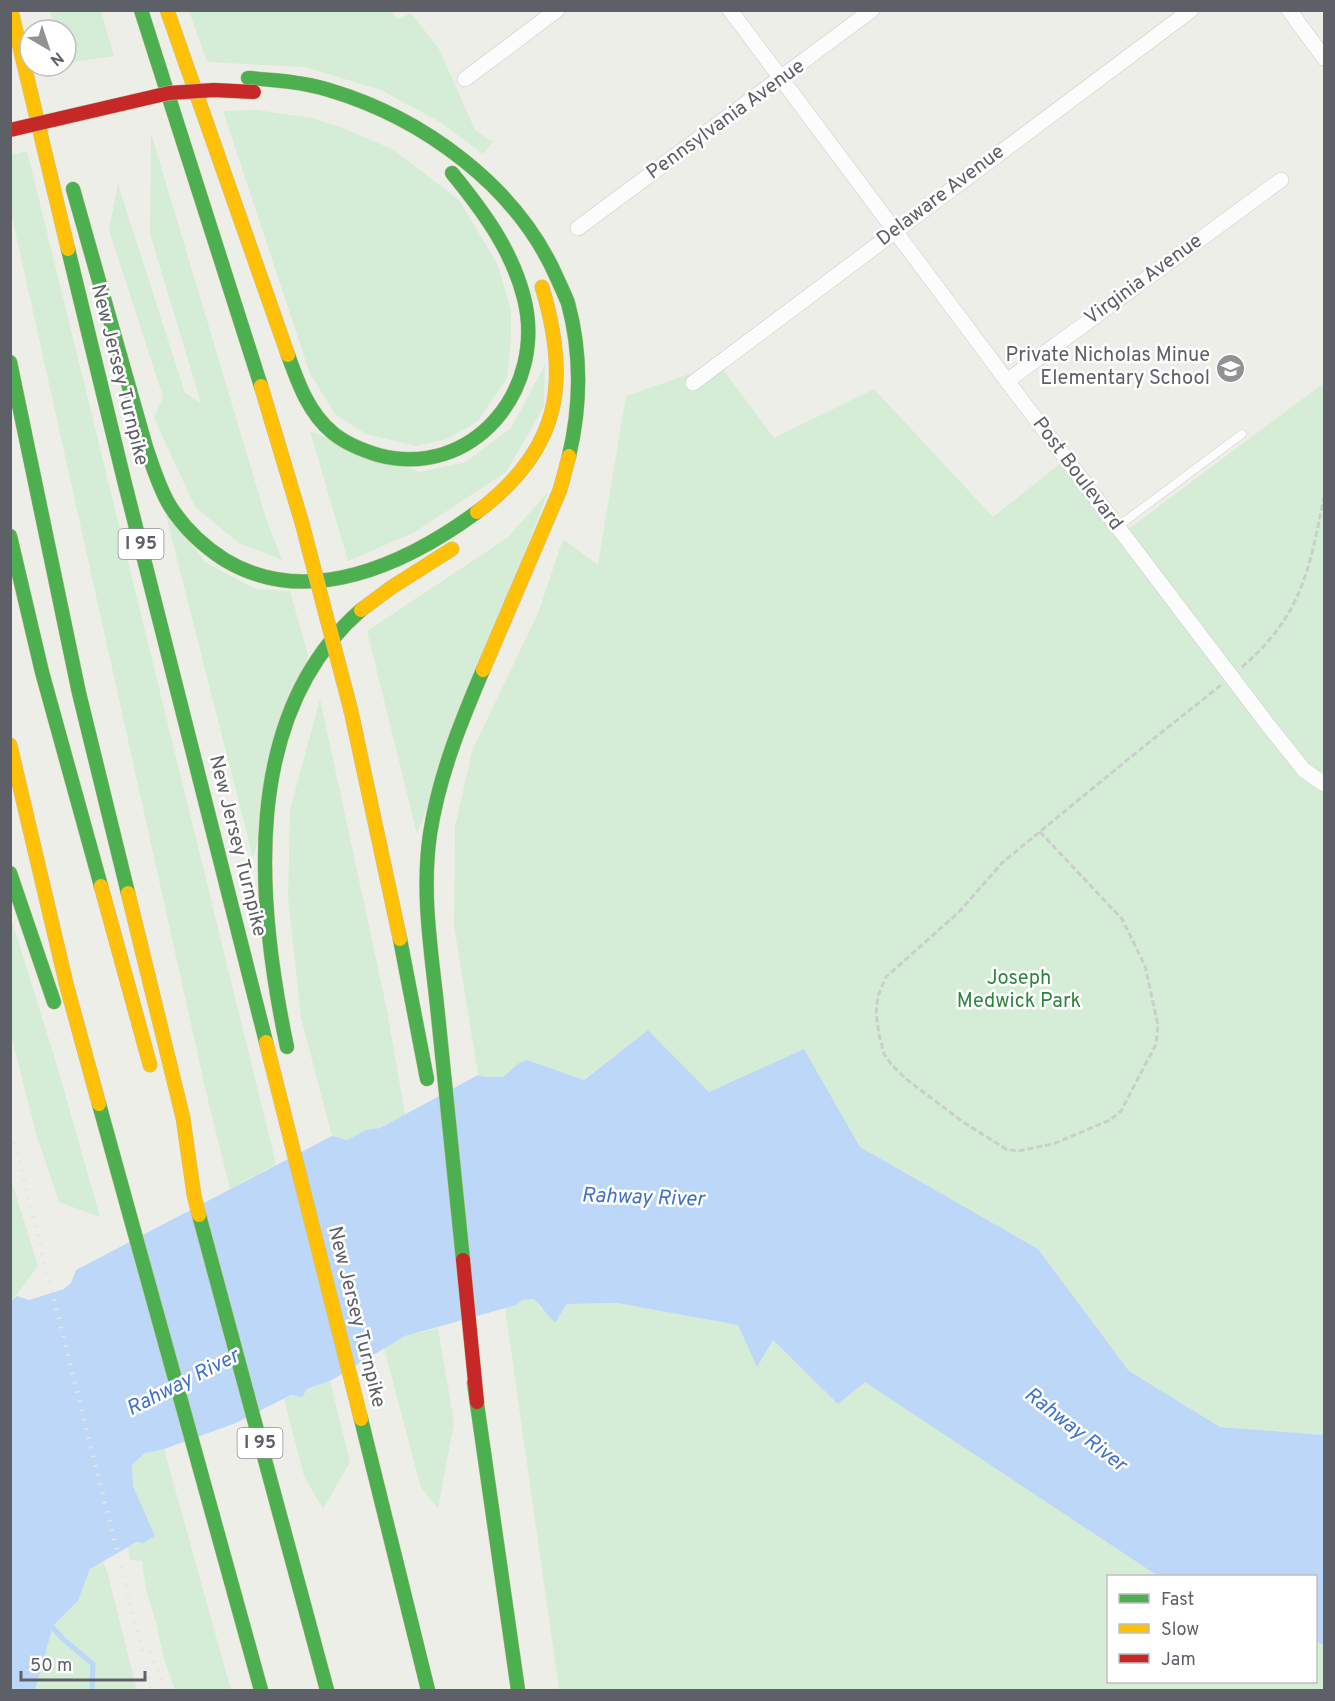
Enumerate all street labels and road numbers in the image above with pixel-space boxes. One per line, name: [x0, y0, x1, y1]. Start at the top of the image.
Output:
street label: Pennsylvania Avenue: [642, 54, 810, 186]
street label: Delaware Avenue: [872, 139, 1010, 253]
street label: Virginia Avenue: [1080, 229, 1208, 331]
street label: New Jersey Turnpike: [84, 282, 154, 468]
street label: Post Boulevard: [1026, 412, 1128, 536]
road number: I 95: [118, 529, 164, 559]
street label: New Jersey Turnpike: [202, 753, 272, 939]
street label: New Jersey Turnpike: [321, 1224, 391, 1410]
road number: I 95: [238, 1428, 282, 1458]

